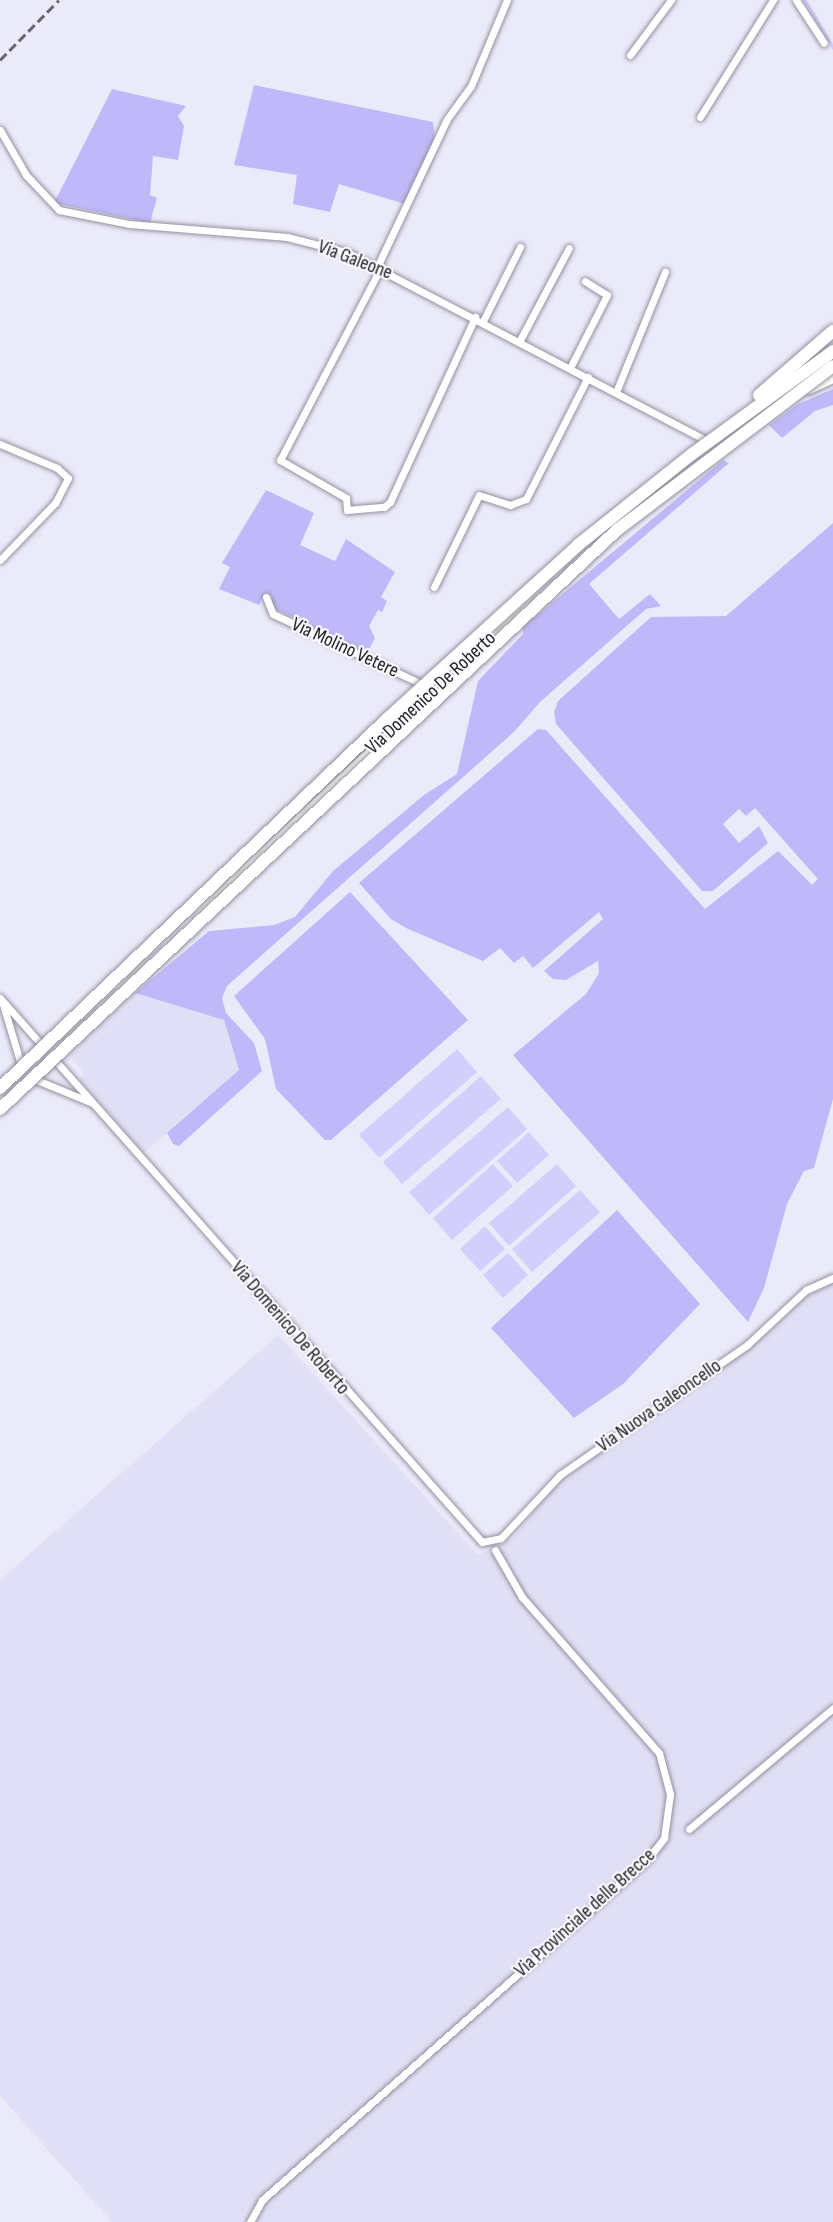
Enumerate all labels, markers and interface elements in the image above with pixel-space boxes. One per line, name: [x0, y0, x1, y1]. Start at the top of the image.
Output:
street label: Via Galeone: [314, 235, 396, 285]
street label: Via Molino Vetere: [288, 613, 402, 683]
street label: Via Domenico De Roberto: [361, 627, 501, 759]
street label: Via Domenico De Roberto: [225, 1256, 355, 1400]
street label: Via Nuova Galeoncello: [592, 1354, 726, 1458]
street label: Via Provinciale delle Brecce: [510, 1843, 660, 1983]

